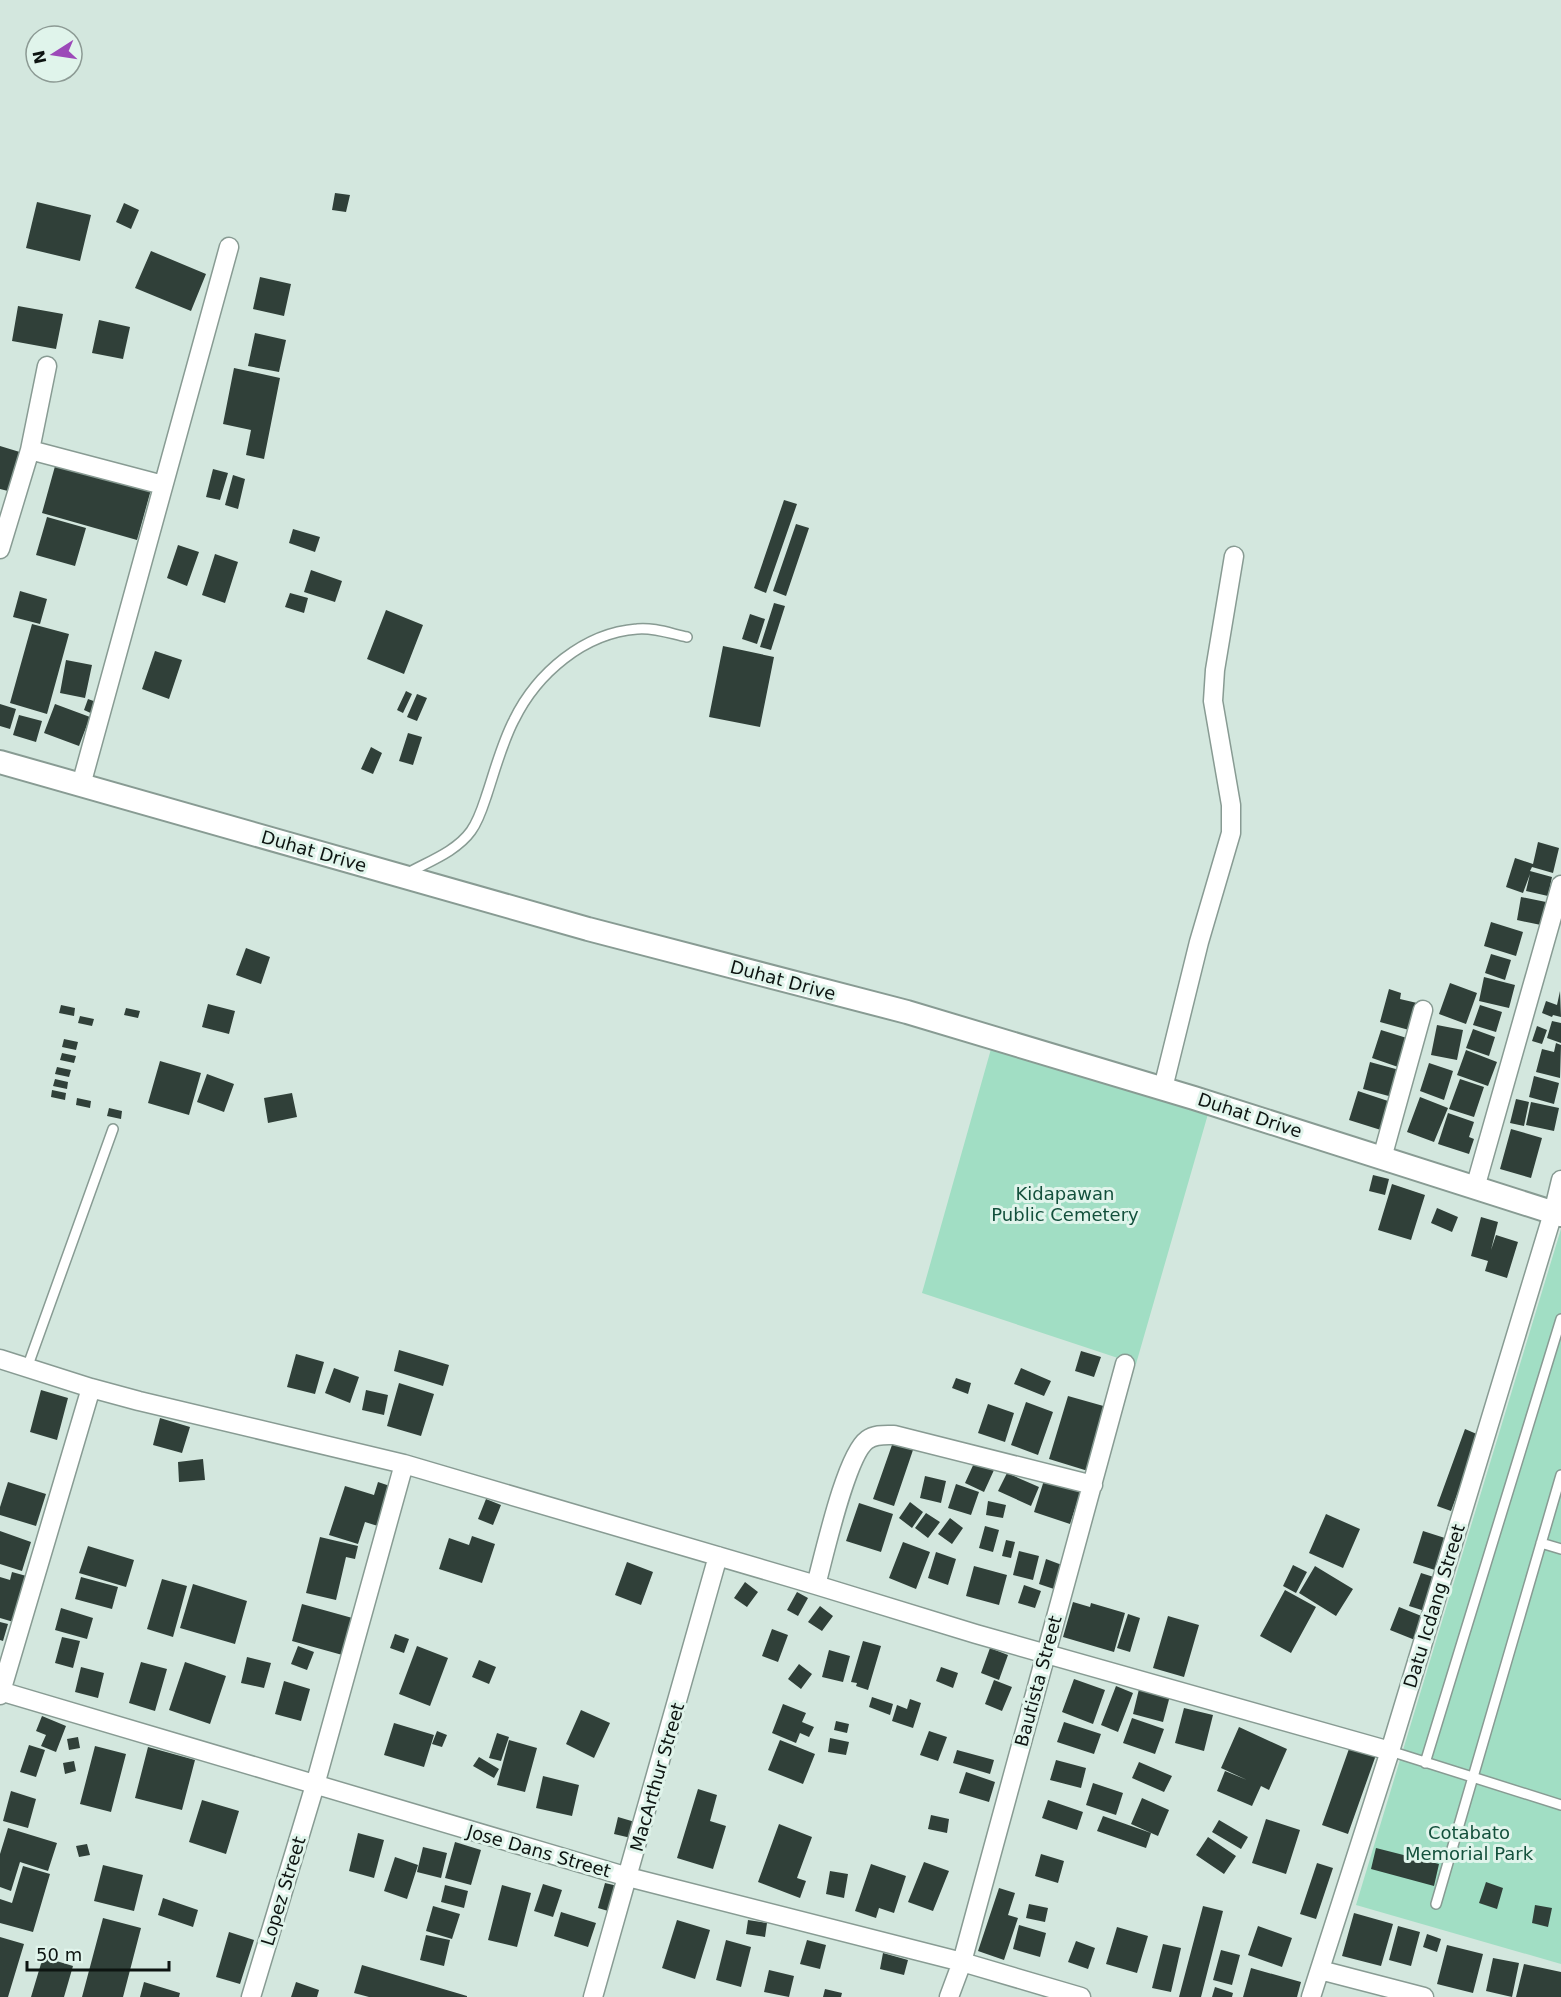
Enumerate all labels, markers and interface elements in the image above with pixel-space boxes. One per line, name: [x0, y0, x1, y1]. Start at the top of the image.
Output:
north arrow: [24, 24, 84, 84]
text: N: [29, 48, 51, 66]
street label: Duhat Drive: [259, 826, 369, 876]
street label: Duhat Drive: [728, 956, 838, 1004]
street label: Duhat Drive: [1195, 1088, 1305, 1142]
park label: Kidapawan Public Cemetery: [991, 1183, 1139, 1225]
street label: Datu Icdang Street: [1399, 1522, 1469, 1690]
street label: Bautista Street: [1010, 1613, 1066, 1749]
street label: MacArthur Street: [626, 1700, 688, 1854]
street label: Jose Dans Street: [464, 1820, 613, 1882]
park label: Cotabato Memorial Park: [1405, 1822, 1534, 1864]
street label: Lopez Street: [256, 1834, 310, 1948]
scale bar: [27, 1934, 170, 1972]
text: 50 m: [36, 1944, 82, 1965]

